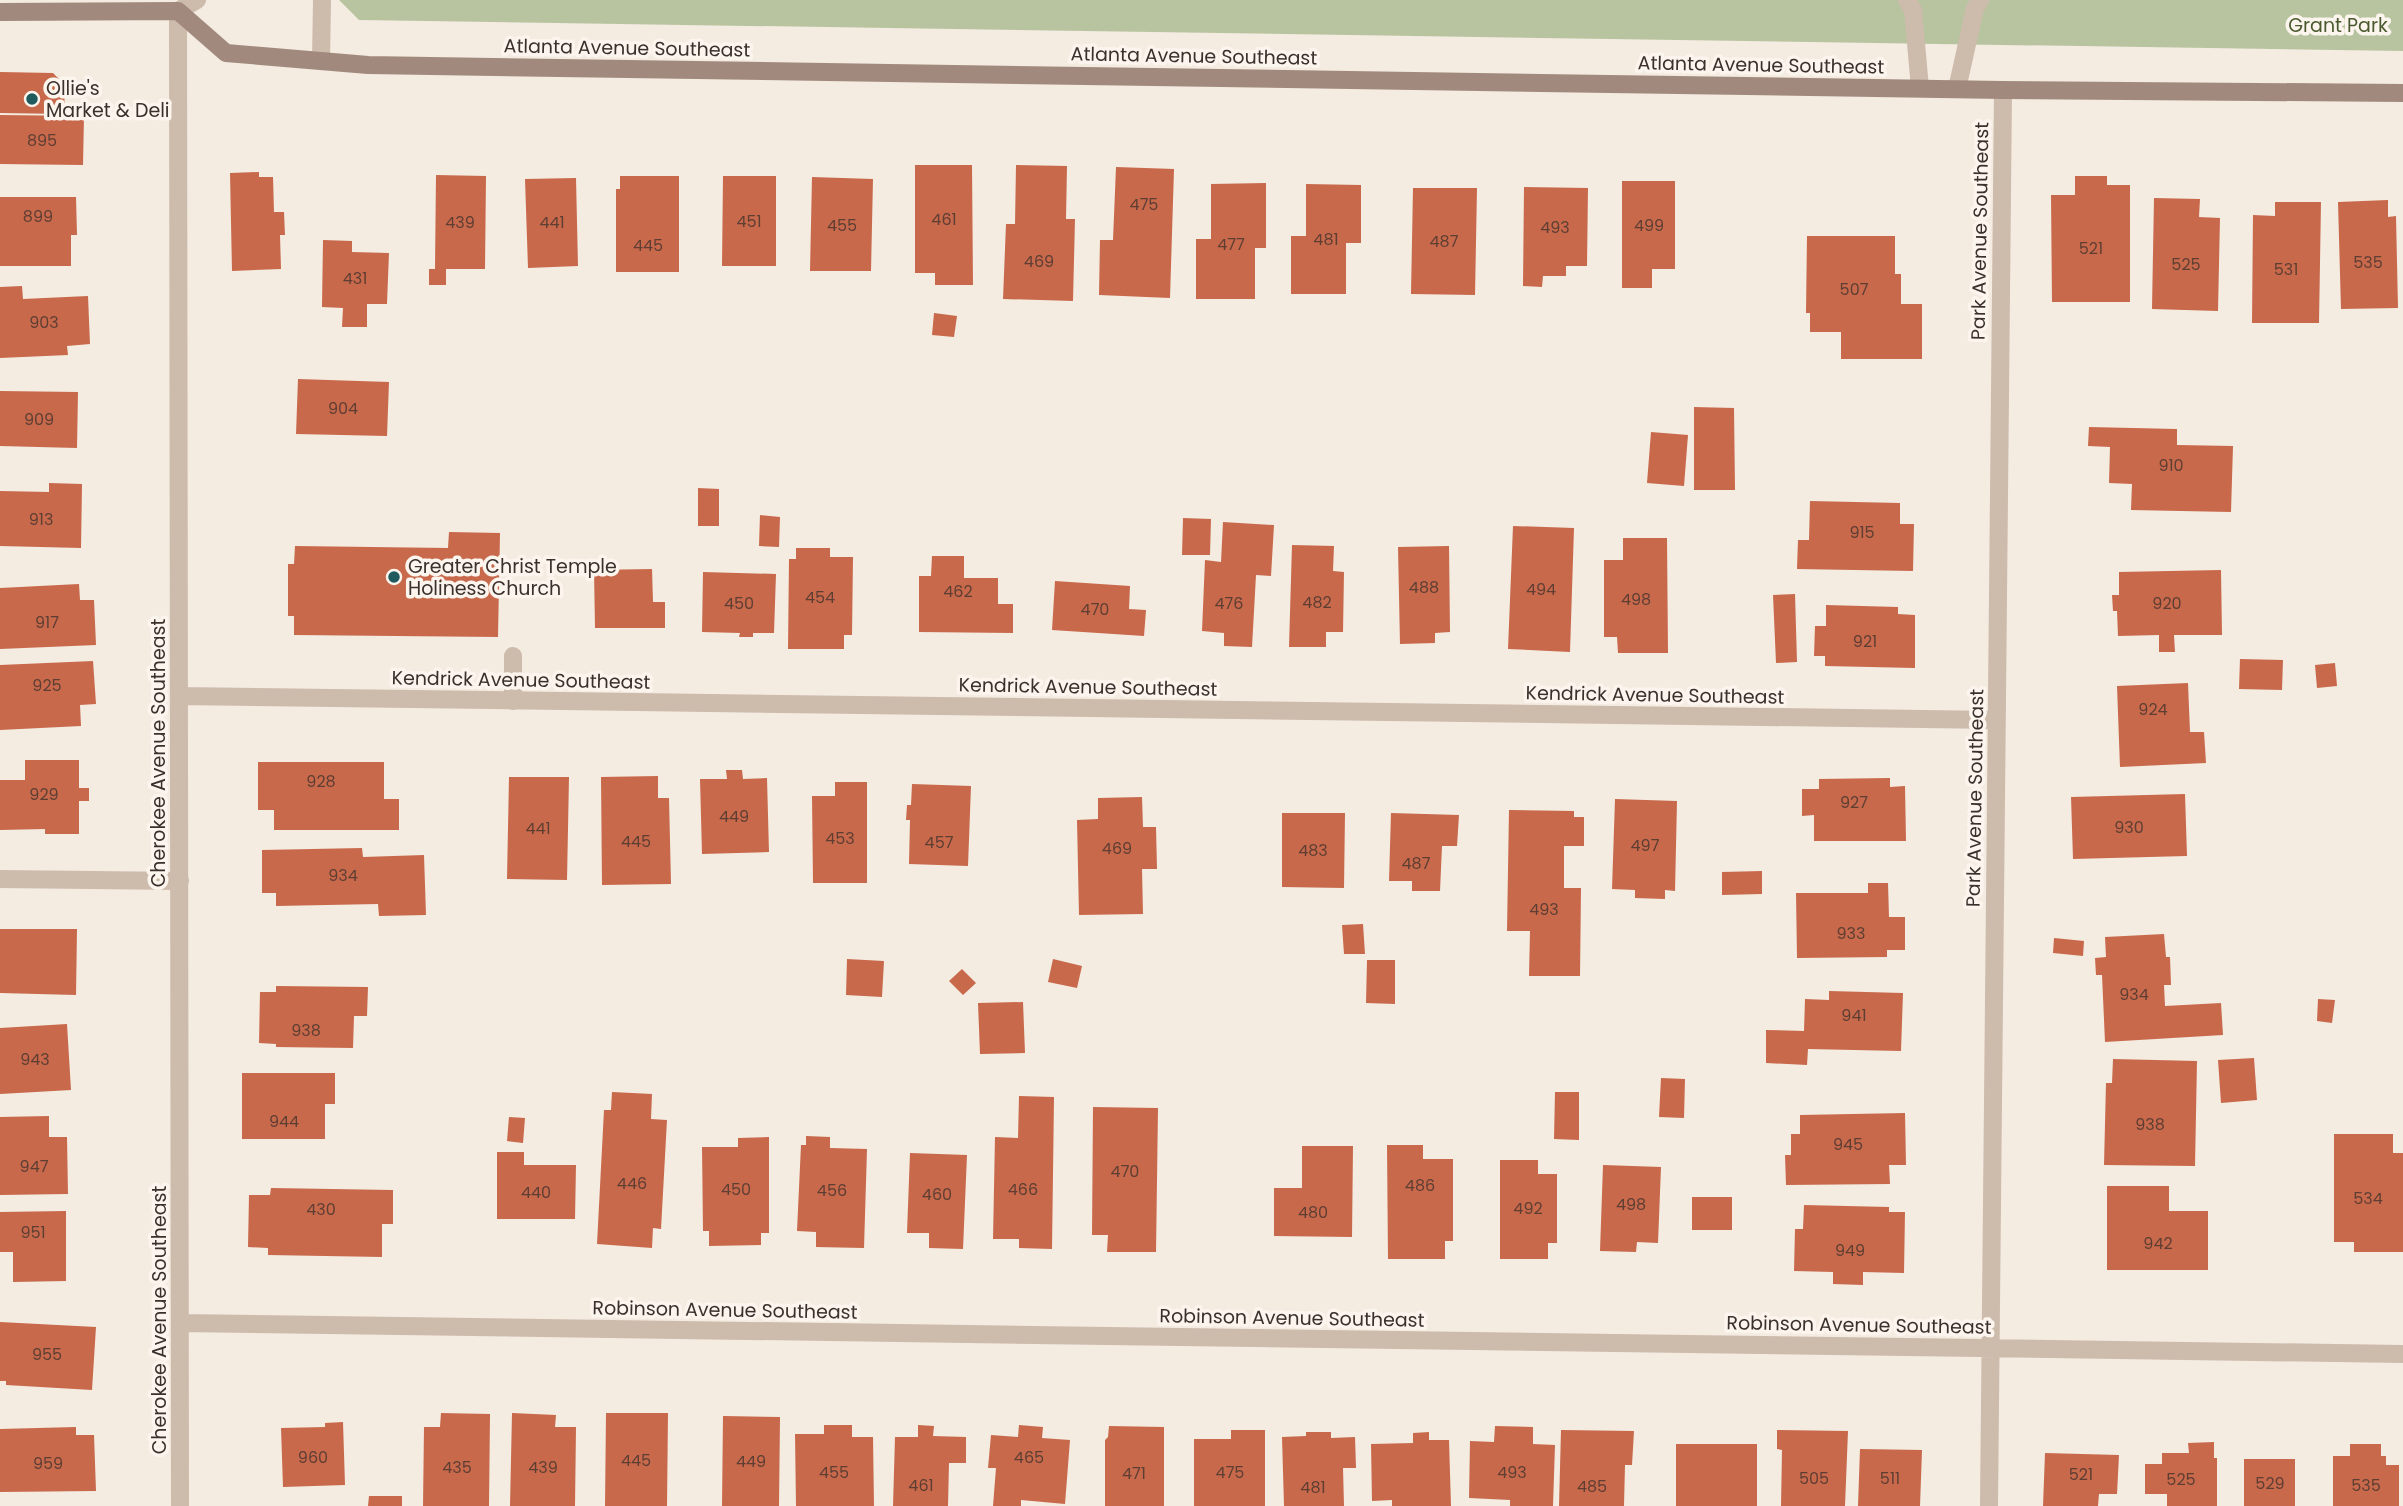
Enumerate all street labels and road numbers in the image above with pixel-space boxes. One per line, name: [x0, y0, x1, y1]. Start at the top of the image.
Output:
street label: Atlanta Avenue Southeast: [503, 32, 751, 64]
street label: Atlanta Avenue Southeast: [1070, 40, 1318, 72]
street label: Atlanta Avenue Southeast: [1637, 49, 1885, 81]
street label: Park Avenue Southeast: [1965, 122, 1995, 340]
street label: Cherokee Avenue Southeast: [145, 619, 172, 887]
street label: Kendrick Avenue Southeast: [391, 664, 651, 696]
street label: Kendrick Avenue Southeast: [958, 671, 1218, 703]
street label: Kendrick Avenue Southeast: [1525, 679, 1785, 711]
street label: Park Avenue Southeast: [1960, 689, 1990, 907]
street label: Cherokee Avenue Southeast: [146, 1186, 173, 1454]
street label: Robinson Avenue Southeast: [592, 1294, 858, 1326]
street label: Robinson Avenue Southeast: [1159, 1302, 1425, 1334]
street label: Robinson Avenue Southeast: [1726, 1309, 1992, 1341]

